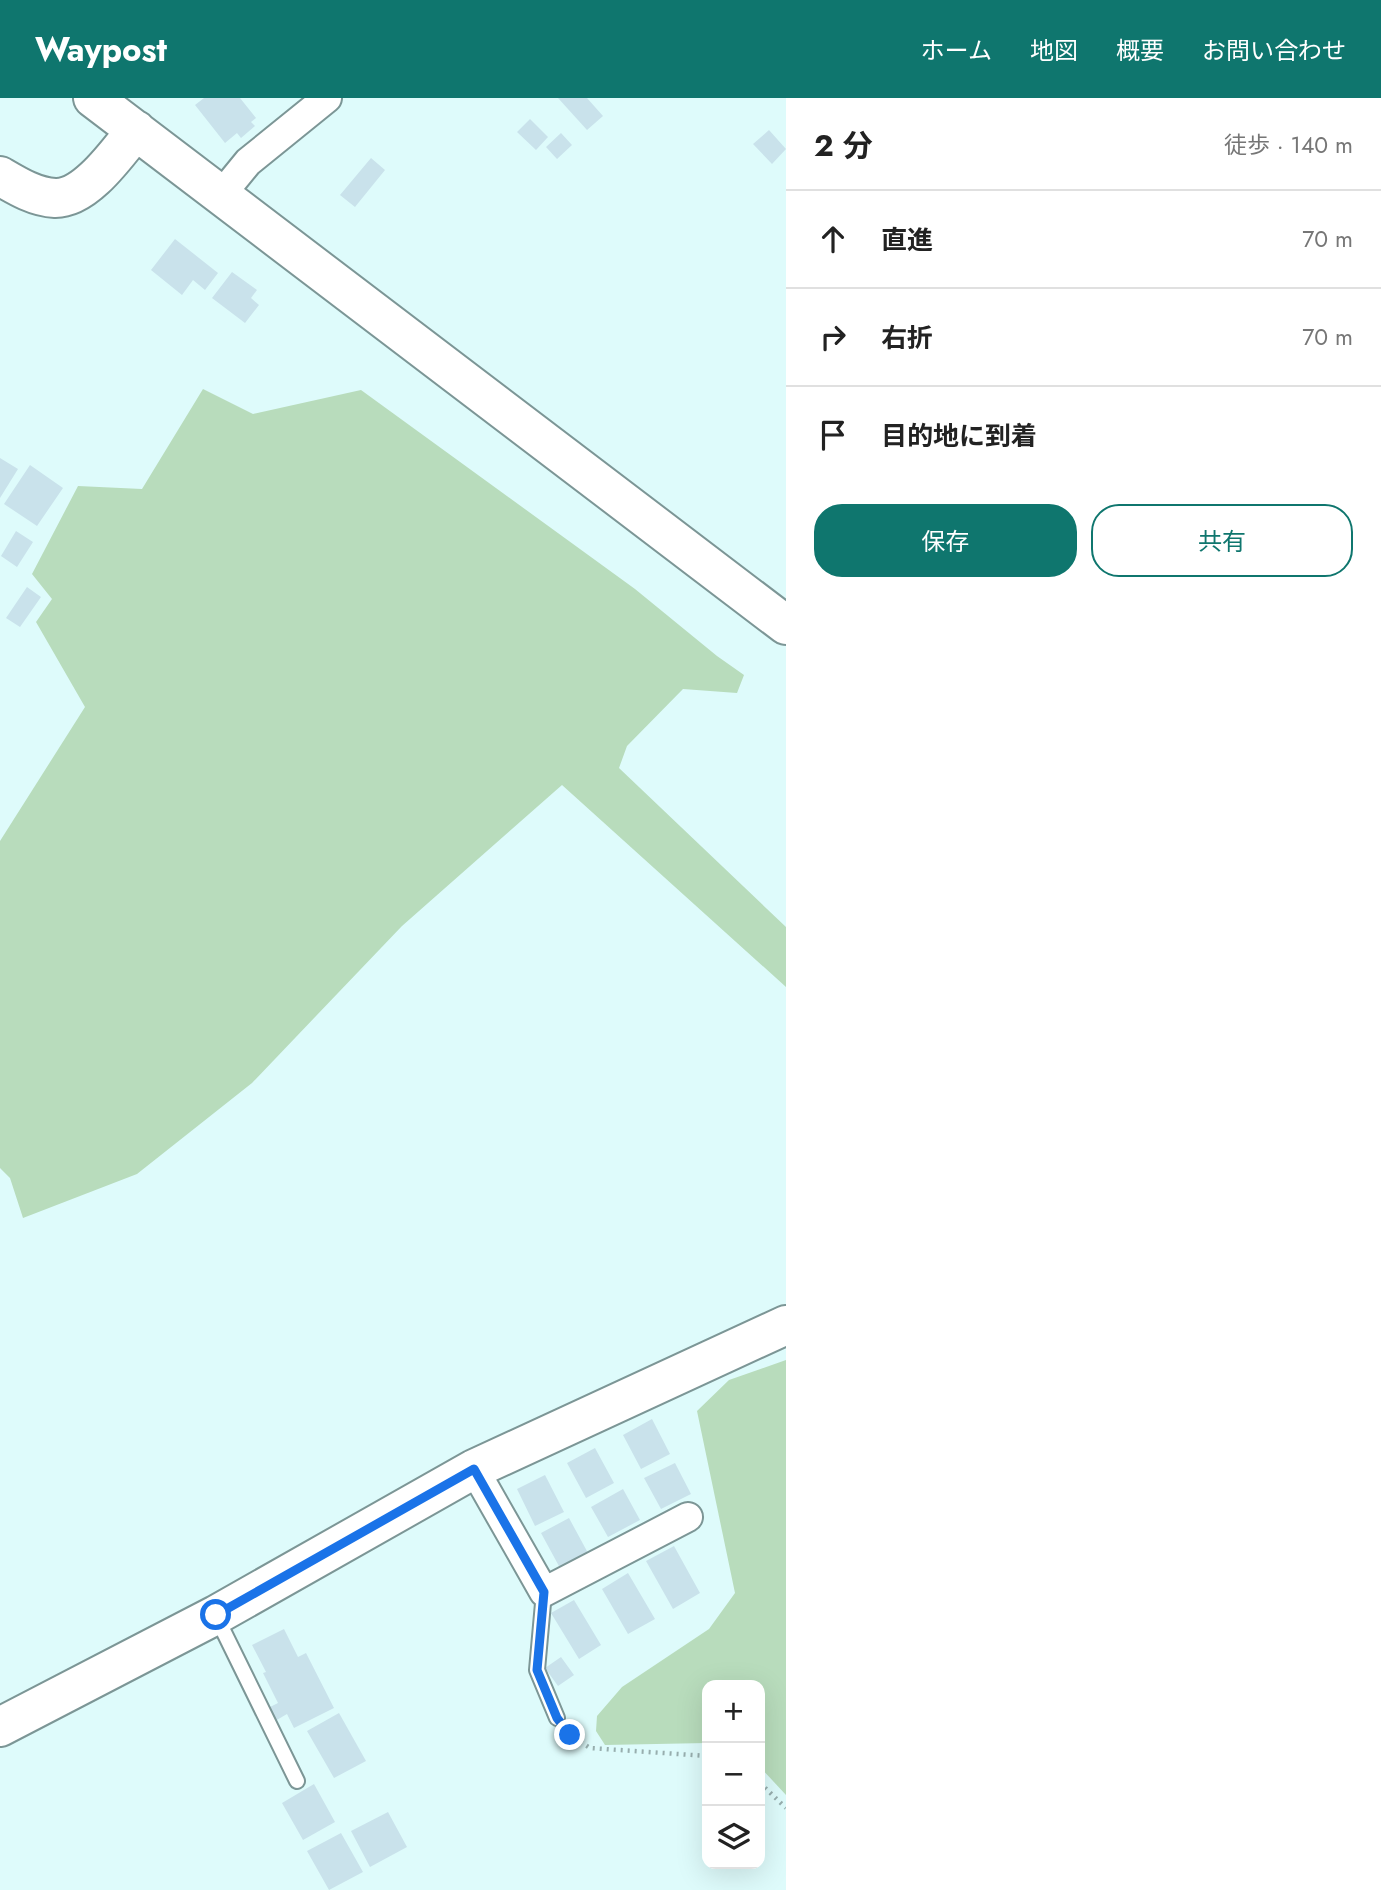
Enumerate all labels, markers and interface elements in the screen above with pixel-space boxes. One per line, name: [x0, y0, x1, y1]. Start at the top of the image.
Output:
text: Waypost: [35, 26, 167, 73]
text: ホーム: [921, 33, 992, 68]
text: 地図: [1030, 33, 1078, 68]
text: 概要: [1116, 33, 1164, 68]
text: お問い合わせ: [1202, 33, 1346, 68]
text: 2 分: [814, 124, 873, 167]
text: 徒歩 · 140 m: [1224, 128, 1353, 162]
icon: ahead: [814, 220, 852, 258]
text: 直進: [881, 221, 933, 259]
text: 70 m: [1302, 222, 1353, 256]
icon: right: [814, 318, 852, 356]
text: 右折: [881, 319, 933, 357]
text: 70 m: [1302, 320, 1353, 354]
icon: arrive: [814, 416, 852, 454]
text: 目的地に到着: [881, 417, 1037, 455]
button: 保存: [814, 504, 1077, 577]
button: 共有: [1091, 504, 1353, 577]
route start: [200, 1599, 231, 1630]
map controls: [702, 1680, 765, 1869]
button: +: [702, 1680, 765, 1743]
route end: [554, 1719, 585, 1750]
button: −: [702, 1743, 765, 1806]
button: layers: [702, 1806, 765, 1869]

